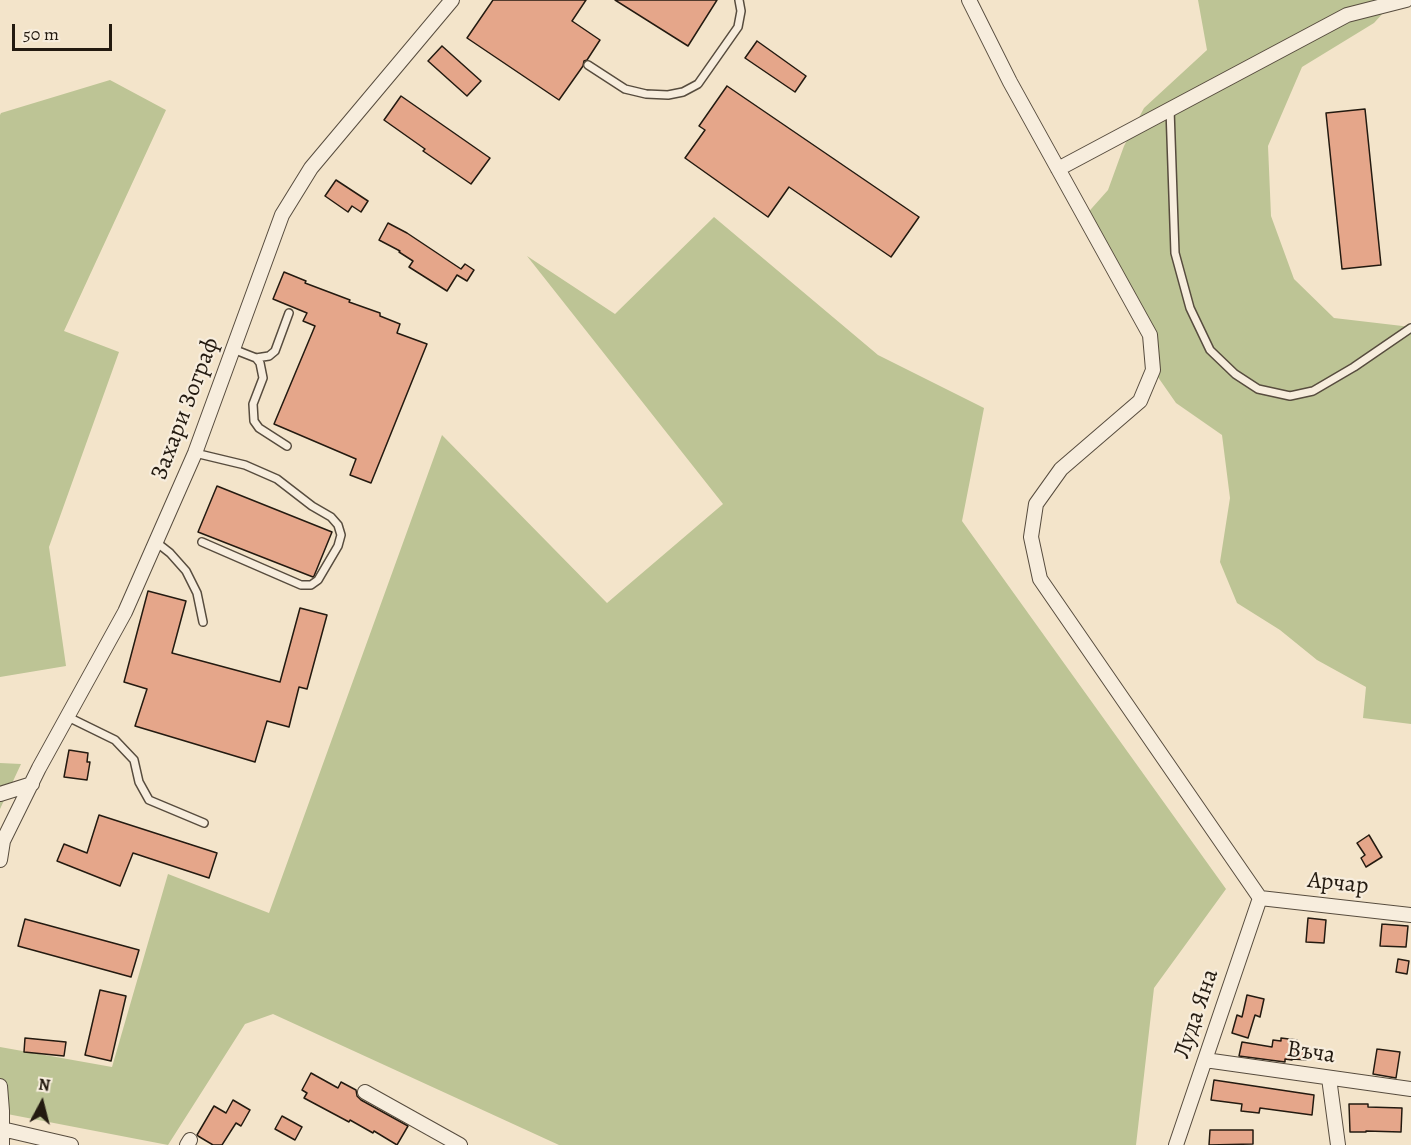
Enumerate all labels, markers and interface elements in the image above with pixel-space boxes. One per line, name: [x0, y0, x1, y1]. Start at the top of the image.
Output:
scale bar: [15, 12, 116, 50]
text: 50 m: [23, 22, 59, 46]
street label: Захари Зограф: [146, 334, 226, 484]
street label: Арчар: [1306, 866, 1370, 902]
street label: Луда Яна: [1168, 965, 1226, 1063]
street label: Въча: [1285, 1035, 1337, 1071]
north arrow: [12, 1073, 72, 1133]
text: N: [37, 1074, 51, 1097]

